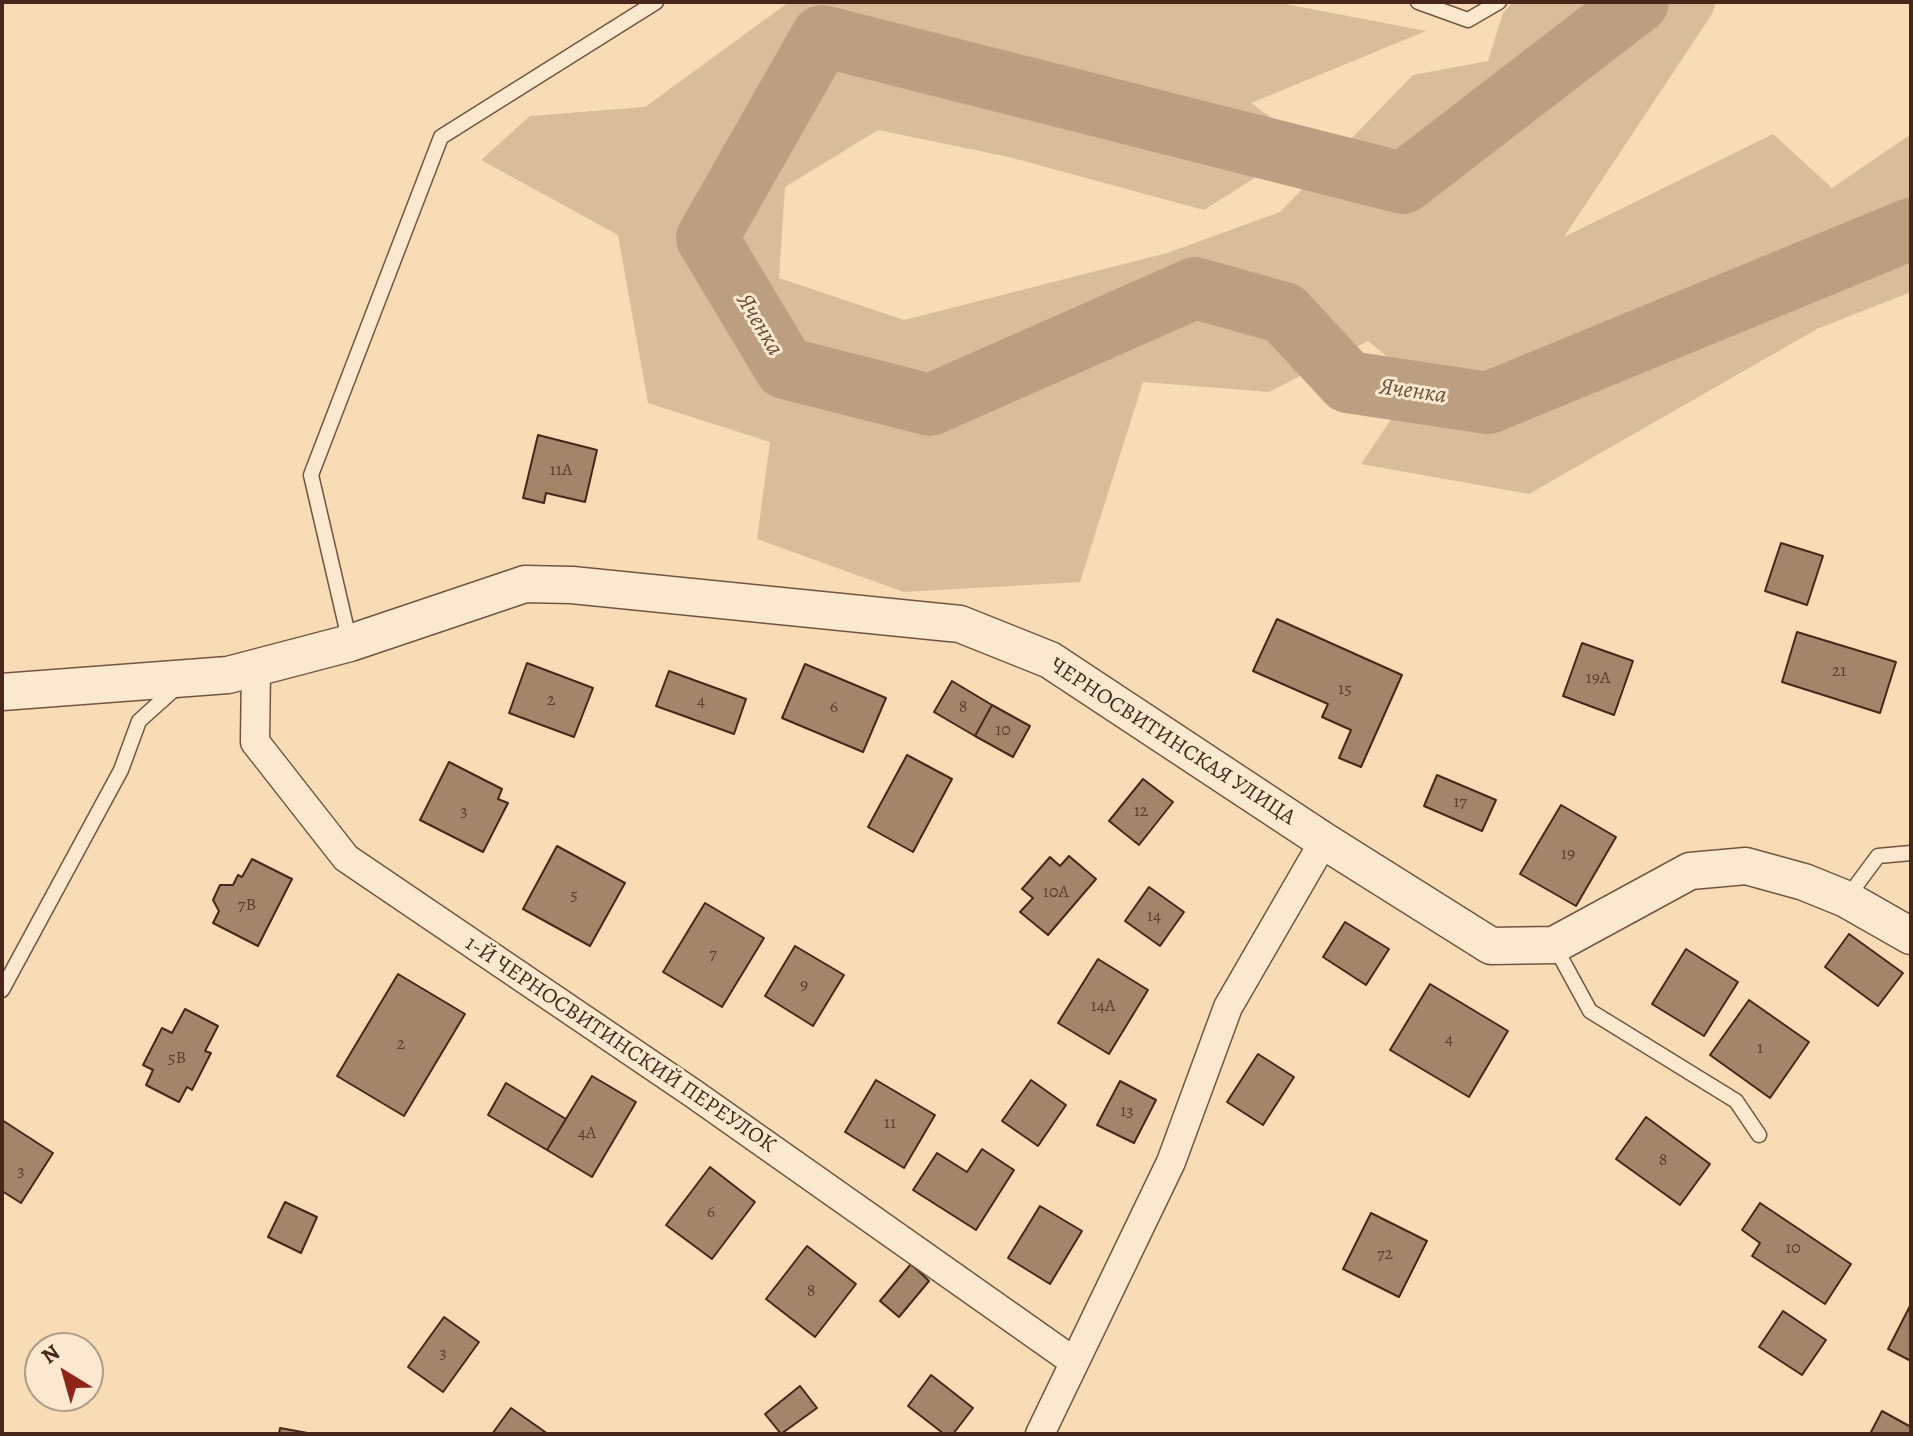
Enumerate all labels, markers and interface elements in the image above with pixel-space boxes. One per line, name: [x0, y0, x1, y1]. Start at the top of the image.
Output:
water label: Яченка: [729, 289, 789, 361]
water label: Яченка: [1378, 373, 1448, 411]
house number: 11А: [550, 460, 572, 482]
street label: ЧЕРНОСВИТИНСКАЯ УЛИЦА: [1044, 653, 1300, 831]
house number: 21: [1832, 661, 1846, 683]
house number: 19А: [1586, 668, 1610, 690]
house number: 15: [1338, 679, 1352, 701]
house number: 2: [547, 690, 555, 712]
house number: 4: [697, 691, 705, 713]
house number: 6: [830, 697, 838, 719]
house number: 8: [959, 697, 967, 719]
house number: 10: [995, 720, 1011, 742]
house number: 17: [1453, 792, 1467, 814]
house number: 3: [460, 801, 468, 823]
house number: 12: [1134, 801, 1148, 823]
house number: 19: [1561, 844, 1575, 866]
house number: 10А: [1043, 882, 1069, 904]
house number: 5: [570, 885, 578, 907]
house number: 7В: [238, 895, 256, 917]
house number: 14: [1147, 906, 1161, 928]
street label: 1-Й ЧЕРНОСВИТИНСКИЙ ПЕРЕУЛОК: [460, 931, 780, 1159]
house number: 7: [709, 944, 717, 966]
house number: 9: [800, 975, 808, 997]
house number: 14А: [1091, 996, 1115, 1018]
house number: 4: [1445, 1029, 1453, 1051]
house number: 2: [397, 1034, 405, 1056]
house number: 1: [1757, 1038, 1763, 1060]
house number: 5В: [168, 1048, 186, 1070]
house number: 13: [1120, 1101, 1134, 1123]
house number: 11: [884, 1113, 896, 1135]
house number: 4А: [578, 1123, 596, 1145]
house number: 8: [1659, 1150, 1667, 1172]
house number: 3: [17, 1161, 25, 1183]
house number: 6: [707, 1202, 715, 1224]
house number: 10: [1785, 1238, 1801, 1260]
house number: 72: [1377, 1244, 1393, 1266]
house number: 8: [807, 1281, 815, 1303]
north arrow: [24, 1332, 104, 1412]
text: N: [35, 1338, 66, 1371]
house number: 3: [439, 1343, 447, 1365]

